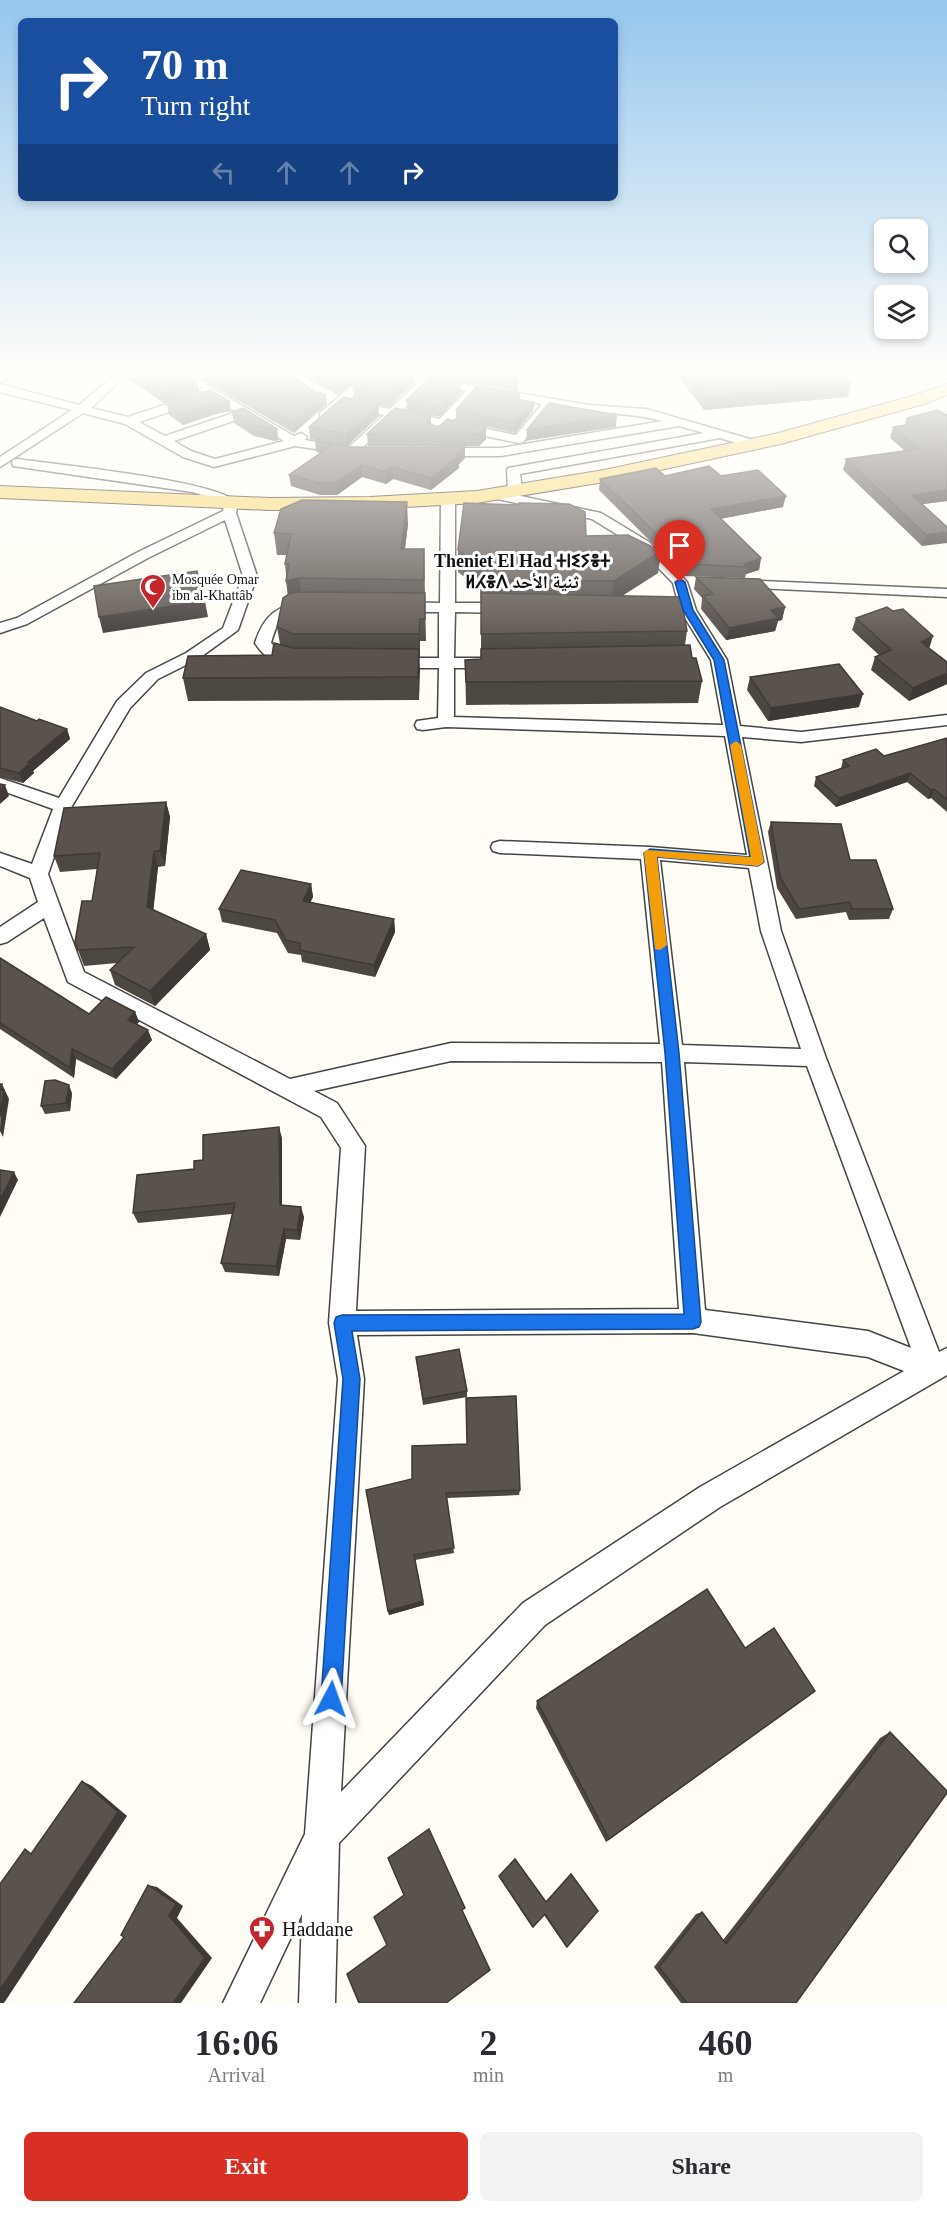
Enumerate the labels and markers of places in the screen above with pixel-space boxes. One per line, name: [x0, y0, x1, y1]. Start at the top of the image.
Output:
pin: [654, 520, 705, 582]
mosque icon: Mosquée Omar ibn al-Khattâb: [138, 572, 168, 610]
place label: Mosquée Omar ibn al-Khattâb: [172, 572, 259, 603]
pharmacy icon: Haddane: [247, 1914, 277, 1952]
place label: Haddane: [282, 1918, 353, 1940]

